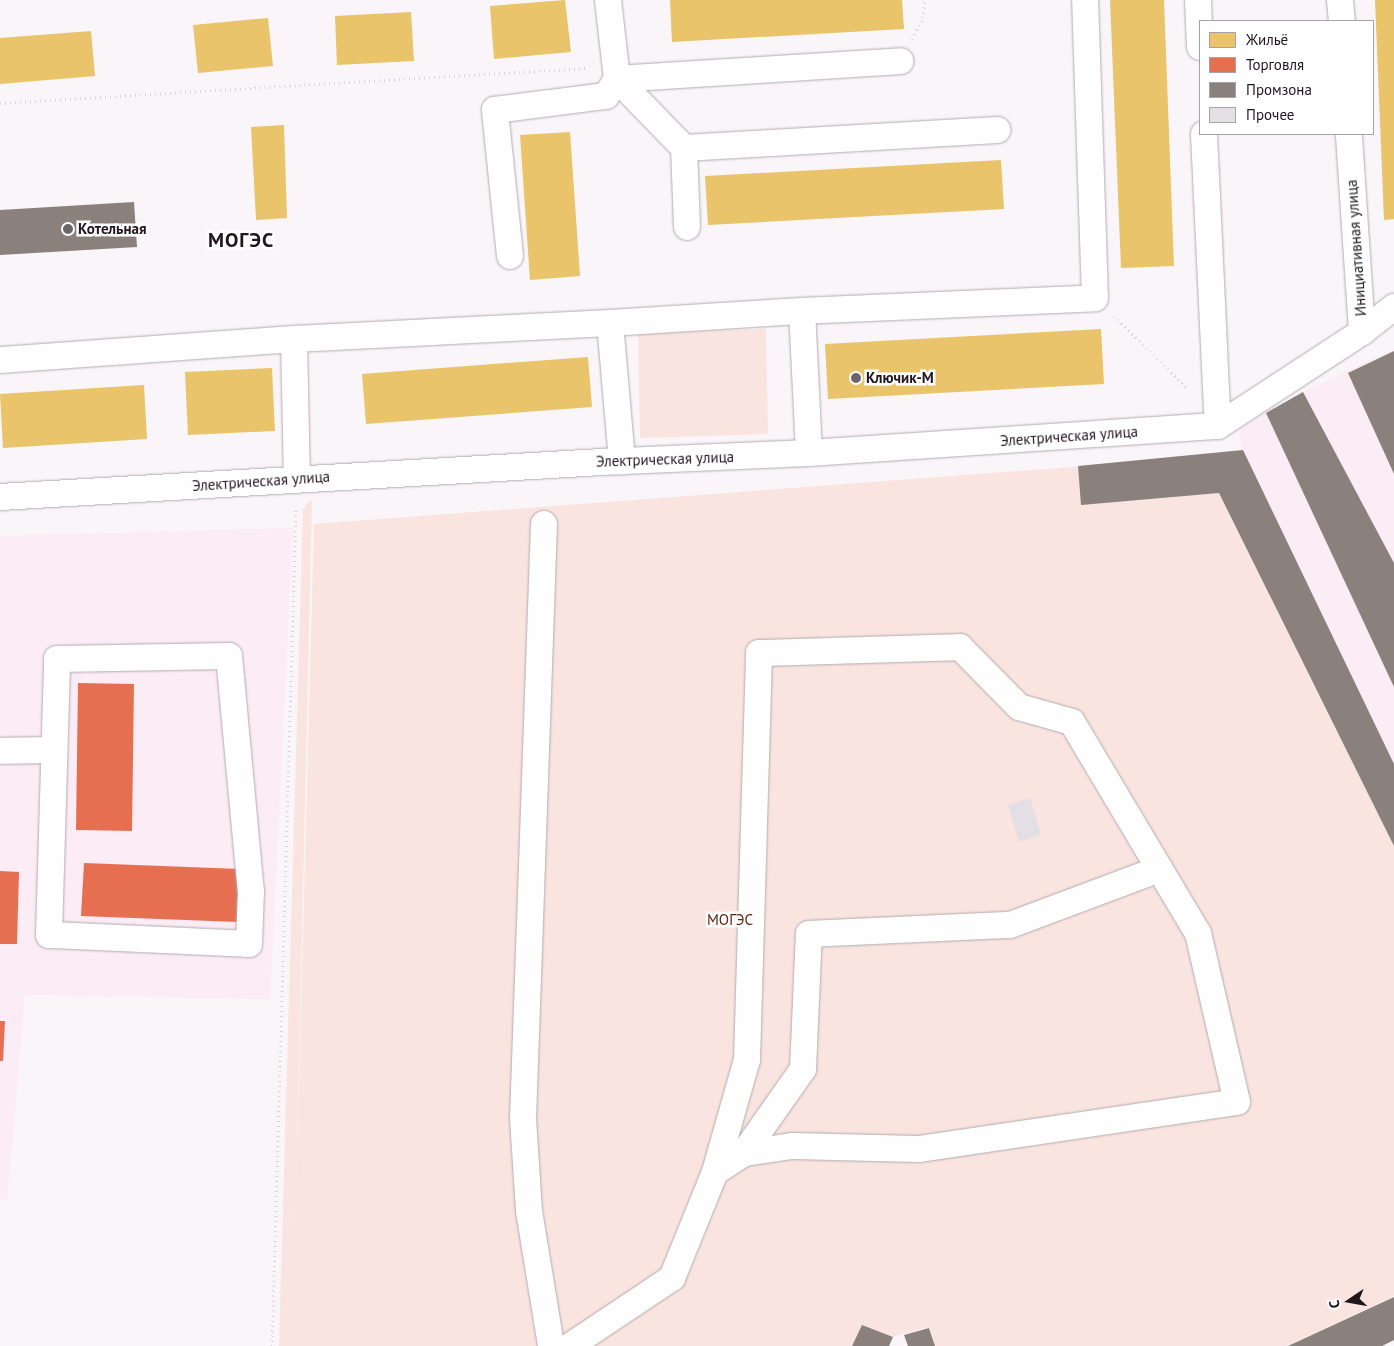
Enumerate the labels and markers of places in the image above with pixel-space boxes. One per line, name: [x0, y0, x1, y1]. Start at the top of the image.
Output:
place label: Котельная: [78, 220, 146, 238]
marker: Котельная: [62, 223, 74, 235]
place label: Ключик-М: [866, 369, 934, 387]
marker: Ключик-М: [850, 372, 862, 384]

